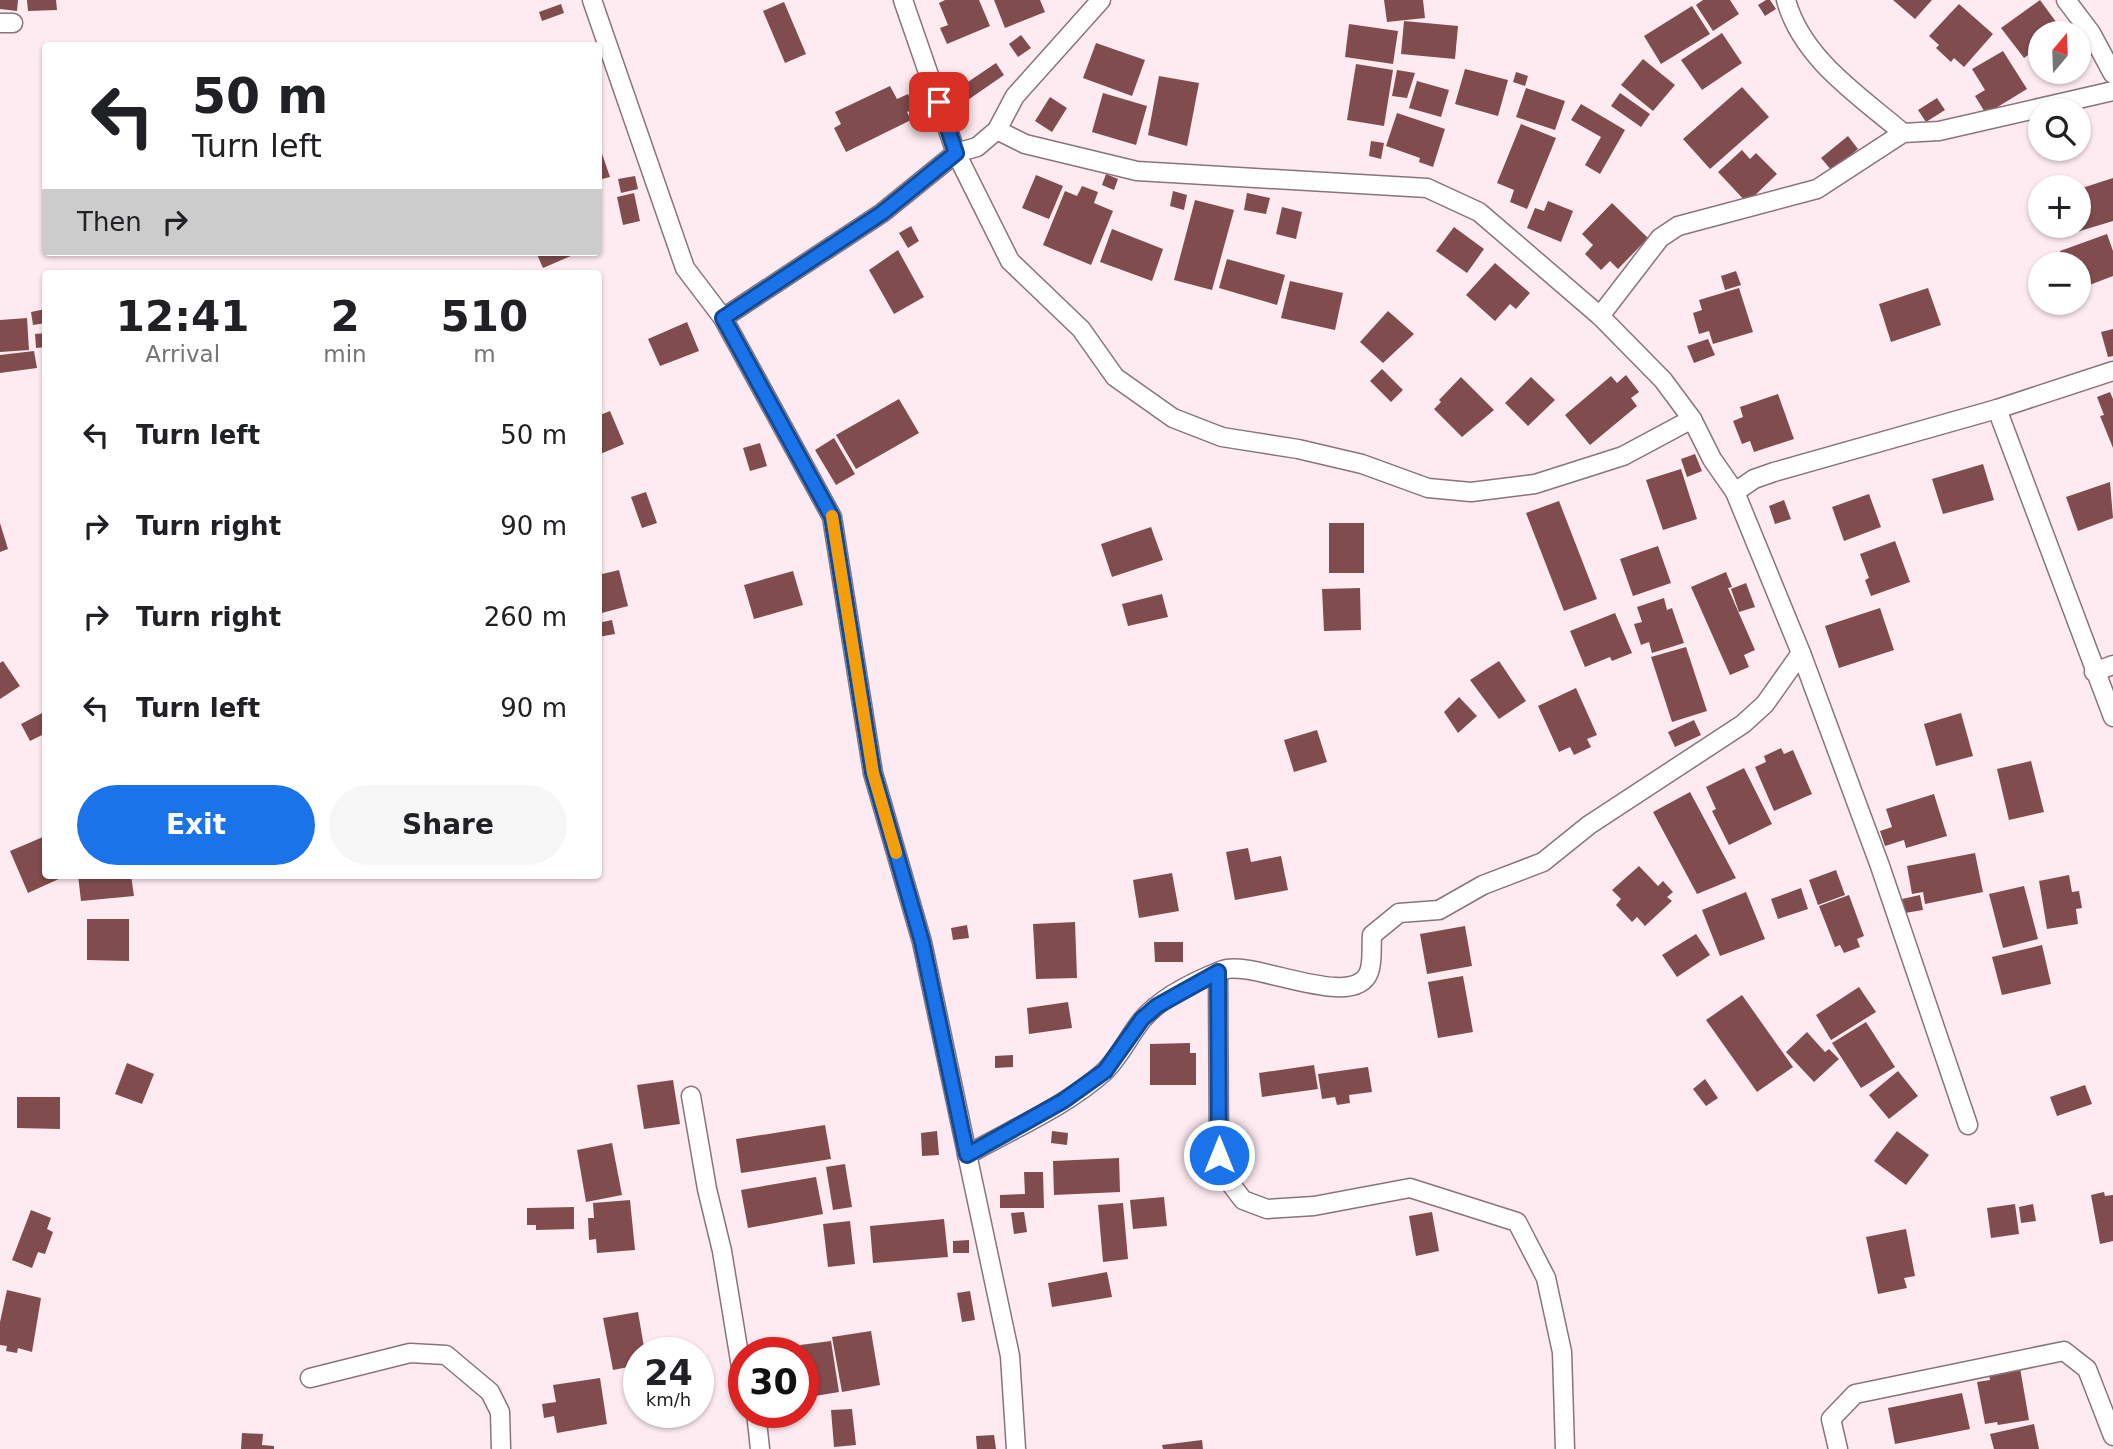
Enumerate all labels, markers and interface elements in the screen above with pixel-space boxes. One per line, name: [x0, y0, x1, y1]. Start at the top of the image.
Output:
north arrow: [2028, 21, 2091, 84]
map controls: [2028, 21, 2091, 315]
text: 50 m: [192, 68, 328, 125]
icon: left: [77, 70, 168, 161]
pin: [909, 72, 969, 132]
icon: arrive: [920, 83, 958, 121]
button: search: [2028, 98, 2091, 161]
text: Turn left: [192, 127, 322, 165]
button: +: [2028, 175, 2091, 238]
icon: right: [156, 203, 194, 241]
text: Then: [77, 207, 142, 237]
button: −: [2028, 252, 2091, 315]
text: 12:41: [116, 292, 250, 341]
text: 2: [330, 292, 360, 341]
text: 510: [441, 292, 528, 341]
text: Arrival: [145, 341, 220, 367]
text: min: [323, 341, 367, 367]
text: m: [473, 341, 496, 367]
icon: left: [77, 416, 115, 454]
text: Turn left: [136, 420, 260, 450]
text: 50 m: [500, 420, 567, 450]
icon: right: [77, 507, 115, 545]
text: Turn right: [136, 511, 281, 541]
text: 90 m: [500, 511, 567, 541]
icon: right: [77, 598, 115, 636]
text: Turn right: [136, 602, 281, 632]
text: 260 m: [484, 602, 567, 632]
icon: left: [77, 689, 115, 727]
text: Turn left: [136, 693, 260, 723]
text: 90 m: [500, 693, 567, 723]
button: Exit: [77, 785, 315, 865]
button: Share: [329, 785, 567, 865]
position arrow: [1182, 1118, 1256, 1192]
speed limit sign: 30: [728, 1337, 819, 1428]
text: 24: [644, 1353, 693, 1393]
text: km/h: [646, 1389, 691, 1410]

